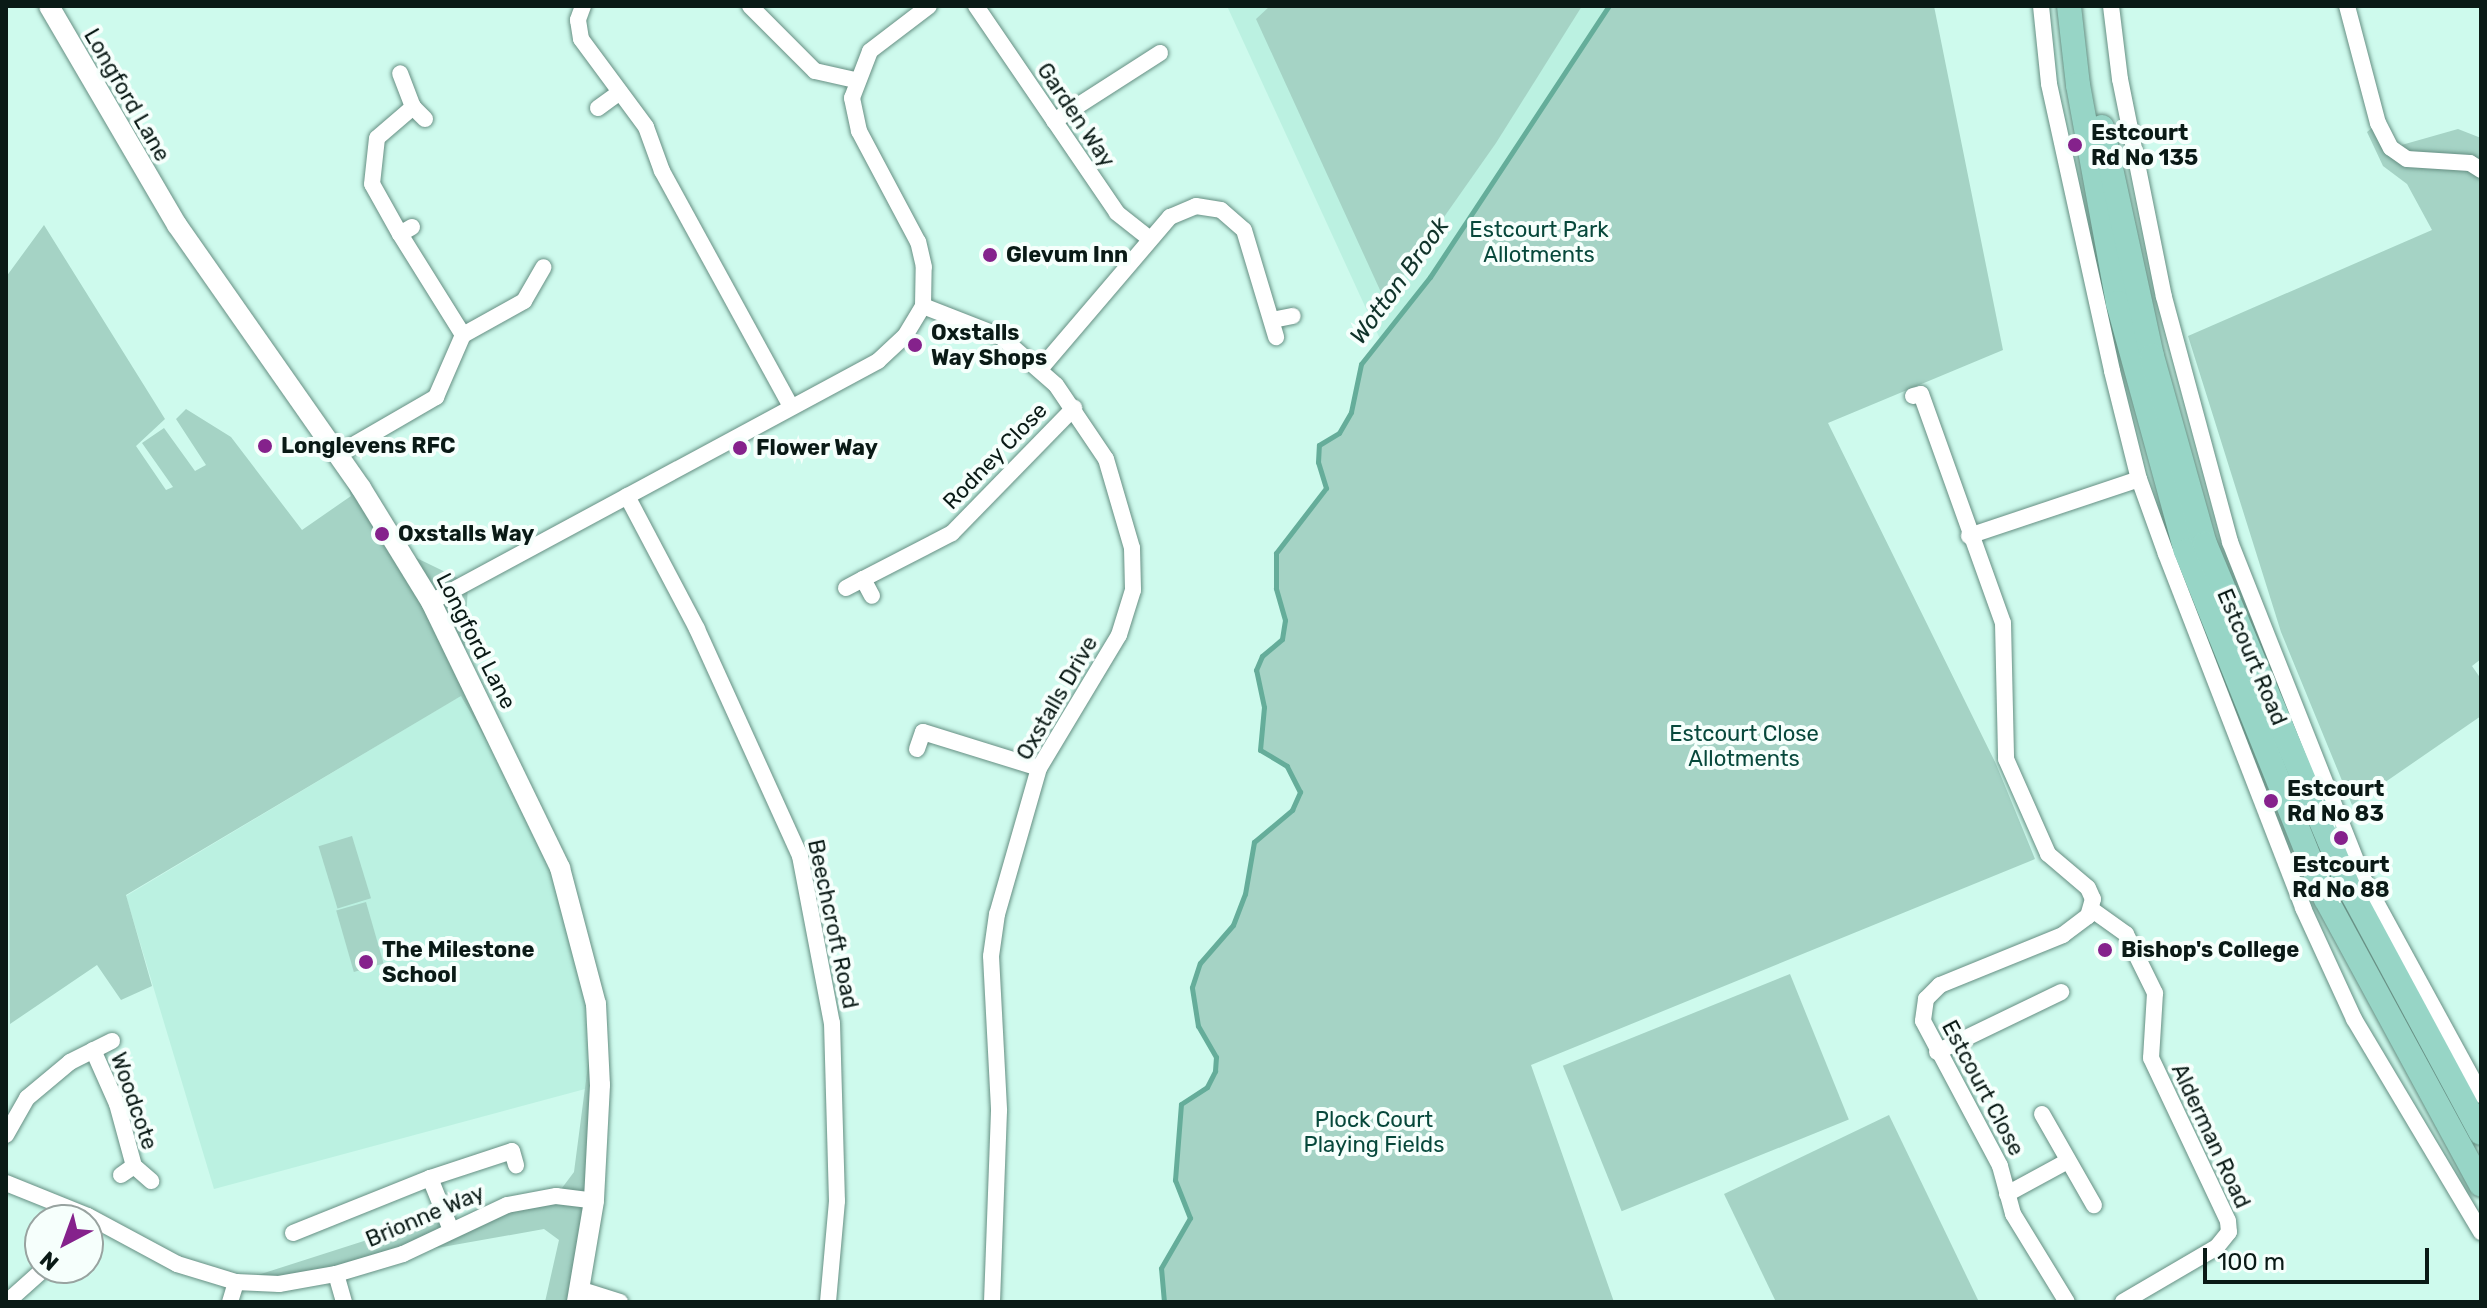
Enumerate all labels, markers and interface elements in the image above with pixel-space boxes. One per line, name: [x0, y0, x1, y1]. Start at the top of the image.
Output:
street label: Longford Lane: [78, 24, 176, 166]
street label: Garden Way: [1031, 58, 1121, 172]
place label: Estcourt Rd No 135: [2091, 119, 2198, 170]
marker: Estcourt Rd No 135: [2066, 136, 2084, 154]
water label: Wotton Brook: [1344, 212, 1456, 350]
park label: Estcourt Park Allotments: [1469, 216, 1609, 268]
place label: Glevum Inn: [1006, 242, 1128, 268]
marker: Glevum Inn: [981, 246, 999, 264]
place label: Oxstalls Way Shops: [931, 319, 1048, 370]
marker: Oxstalls Way Shops: [906, 336, 924, 354]
street label: Rodney Close: [937, 397, 1053, 515]
place label: Longlevens RFC: [281, 433, 455, 459]
place label: Flower Way: [756, 435, 878, 461]
marker: Longlevens RFC: [256, 437, 274, 455]
marker: Flower Way: [731, 439, 749, 457]
place label: Oxstalls Way: [398, 521, 535, 547]
marker: Oxstalls Way: [373, 525, 391, 543]
street label: Longford Lane: [430, 569, 522, 713]
street label: Estcourt Road: [2211, 585, 2293, 729]
street label: Oxstalls Drive: [1011, 631, 1103, 765]
park label: Estcourt Close Allotments: [1669, 720, 1819, 772]
place label: Estcourt Rd No 83: [2287, 775, 2384, 826]
marker: Estcourt Rd No 83: [2262, 792, 2280, 810]
marker: Estcourt Rd No 88: [2332, 829, 2350, 847]
street label: Beechcroft Road: [802, 837, 864, 1011]
place label: Estcourt Rd No 88: [2292, 851, 2390, 902]
place label: The Milestone School: [382, 936, 534, 988]
place label: Bishop's College: [2121, 937, 2299, 963]
marker: Bishop's College: [2096, 941, 2114, 959]
marker: The Milestone School: [357, 953, 375, 971]
street label: Estcourt Close: [1936, 1016, 2030, 1160]
street label: Woodcote: [105, 1049, 163, 1153]
street label: Alderman Road: [2166, 1060, 2256, 1212]
park label: Plock Court Playing Fields: [1304, 1106, 1444, 1158]
street label: Brionne Way: [362, 1179, 488, 1253]
north arrow: [24, 1204, 104, 1284]
scale bar: [2207, 1232, 2433, 1282]
text: N: [34, 1246, 64, 1276]
text: 100 m: [2217, 1248, 2285, 1276]

